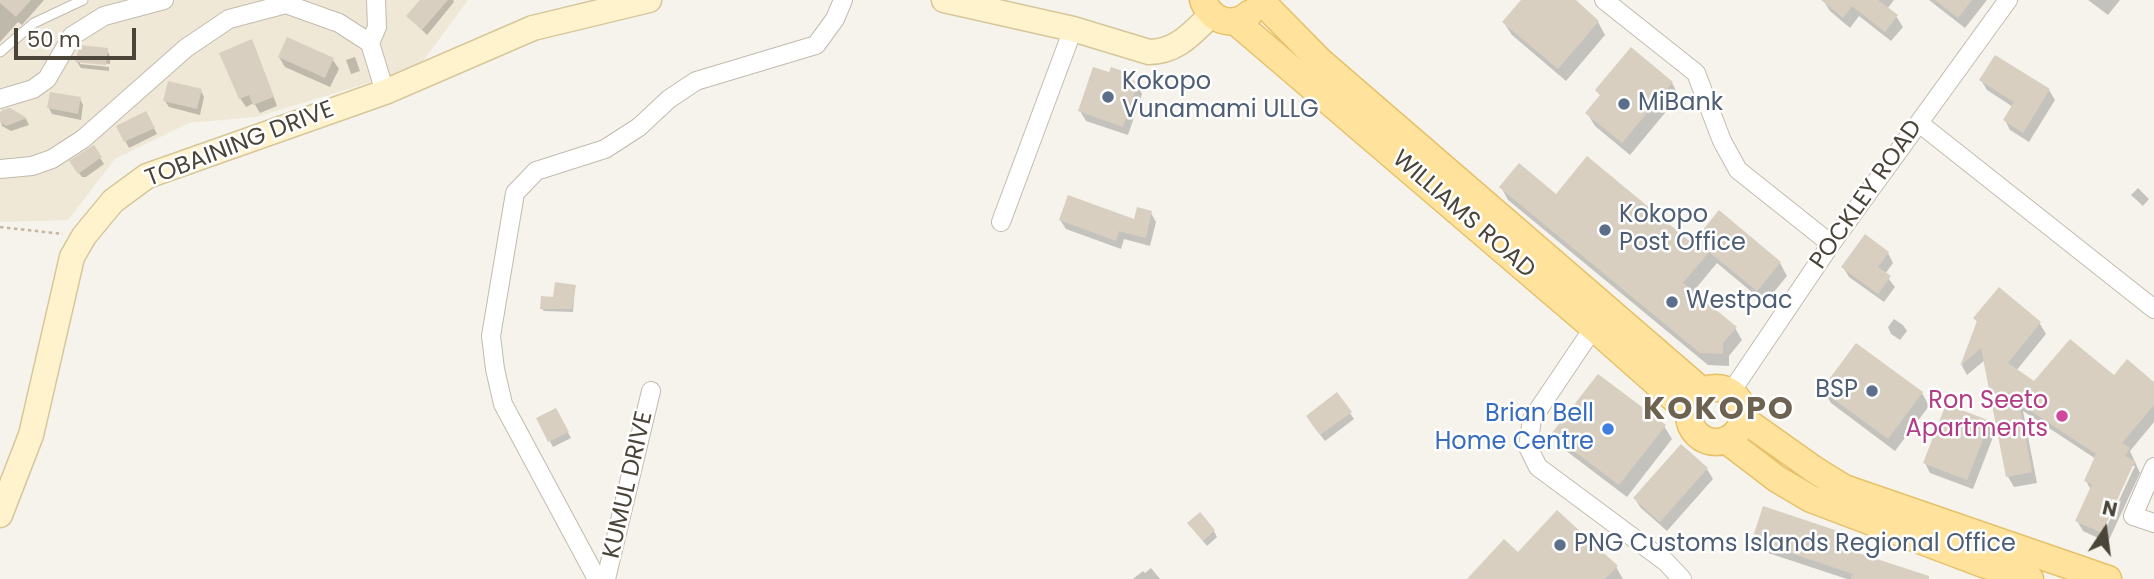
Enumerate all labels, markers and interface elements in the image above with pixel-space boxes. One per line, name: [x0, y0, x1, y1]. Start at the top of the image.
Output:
scale bar: [18, 14, 140, 58]
text: 50 m: [27, 25, 81, 54]
place label: Kokopo Vunamami ULLG: [1122, 69, 1319, 125]
marker: Kokopo Vunamami ULLG: [1100, 89, 1116, 105]
place label: MiBank: [1638, 90, 1723, 118]
street label: TOBAINING DRIVE: [142, 96, 338, 194]
marker: MiBank: [1616, 96, 1632, 112]
street label: POCKLEY ROAD: [1805, 115, 1929, 275]
street label: WILLIAMS ROAD: [1386, 145, 1540, 285]
place label: Kokopo Post Office: [1619, 202, 1746, 258]
marker: Kokopo Post Office: [1597, 222, 1613, 238]
place label: Westpac: [1686, 288, 1793, 316]
marker: Westpac: [1664, 294, 1680, 310]
place label: BSP: [1815, 377, 1858, 405]
marker: BSP: [1864, 383, 1880, 399]
place label: Ron Seeto Apartments: [1905, 388, 2048, 444]
district label: KOKOPO: [1644, 392, 1794, 430]
place label: Brian Bell Home Centre: [1435, 401, 1594, 457]
marker: Ron Seeto Apartments: [2054, 408, 2070, 424]
street label: KUMUL DRIVE: [598, 409, 660, 561]
marker: Brian Bell Home Centre: [1600, 421, 1616, 437]
text: N: [2100, 494, 2120, 524]
north arrow: [2070, 495, 2140, 565]
place label: PNG Customs Islands Regional Office: [1574, 531, 2016, 559]
marker: PNG Customs Islands Regional Office: [1552, 537, 1568, 553]

